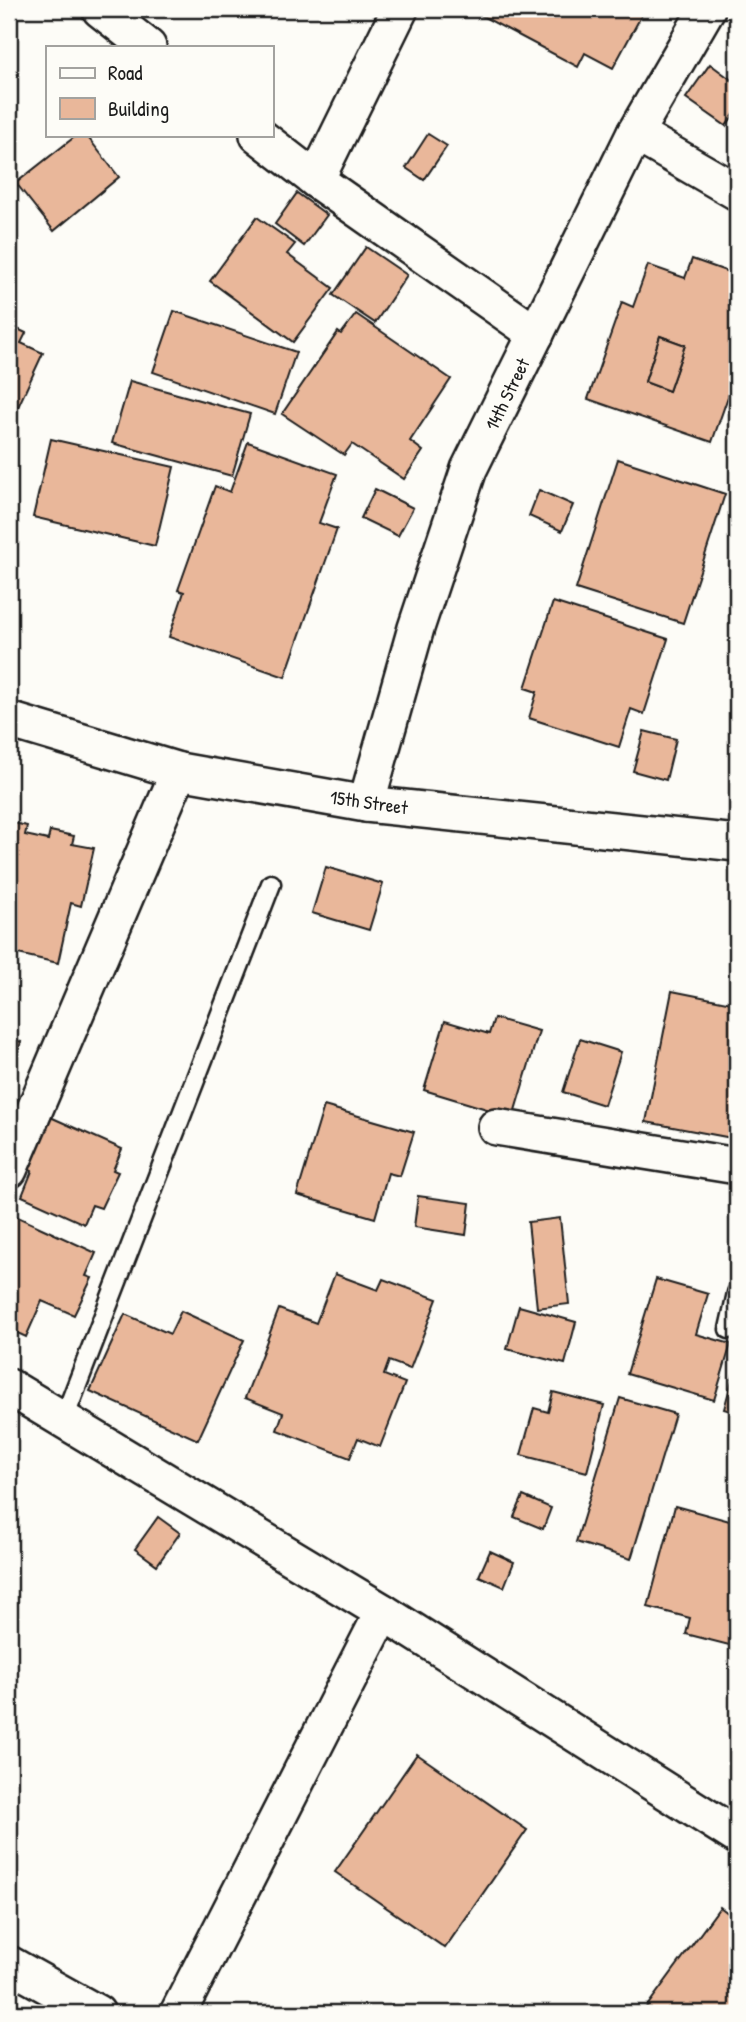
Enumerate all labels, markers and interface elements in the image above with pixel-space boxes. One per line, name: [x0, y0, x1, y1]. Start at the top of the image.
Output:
legend: [46, 46, 273, 136]
text: Road: [108, 58, 142, 87]
text: Building: [108, 94, 169, 123]
street label: 14th Street: [478, 353, 536, 434]
street label: 15th Street: [329, 784, 410, 820]

